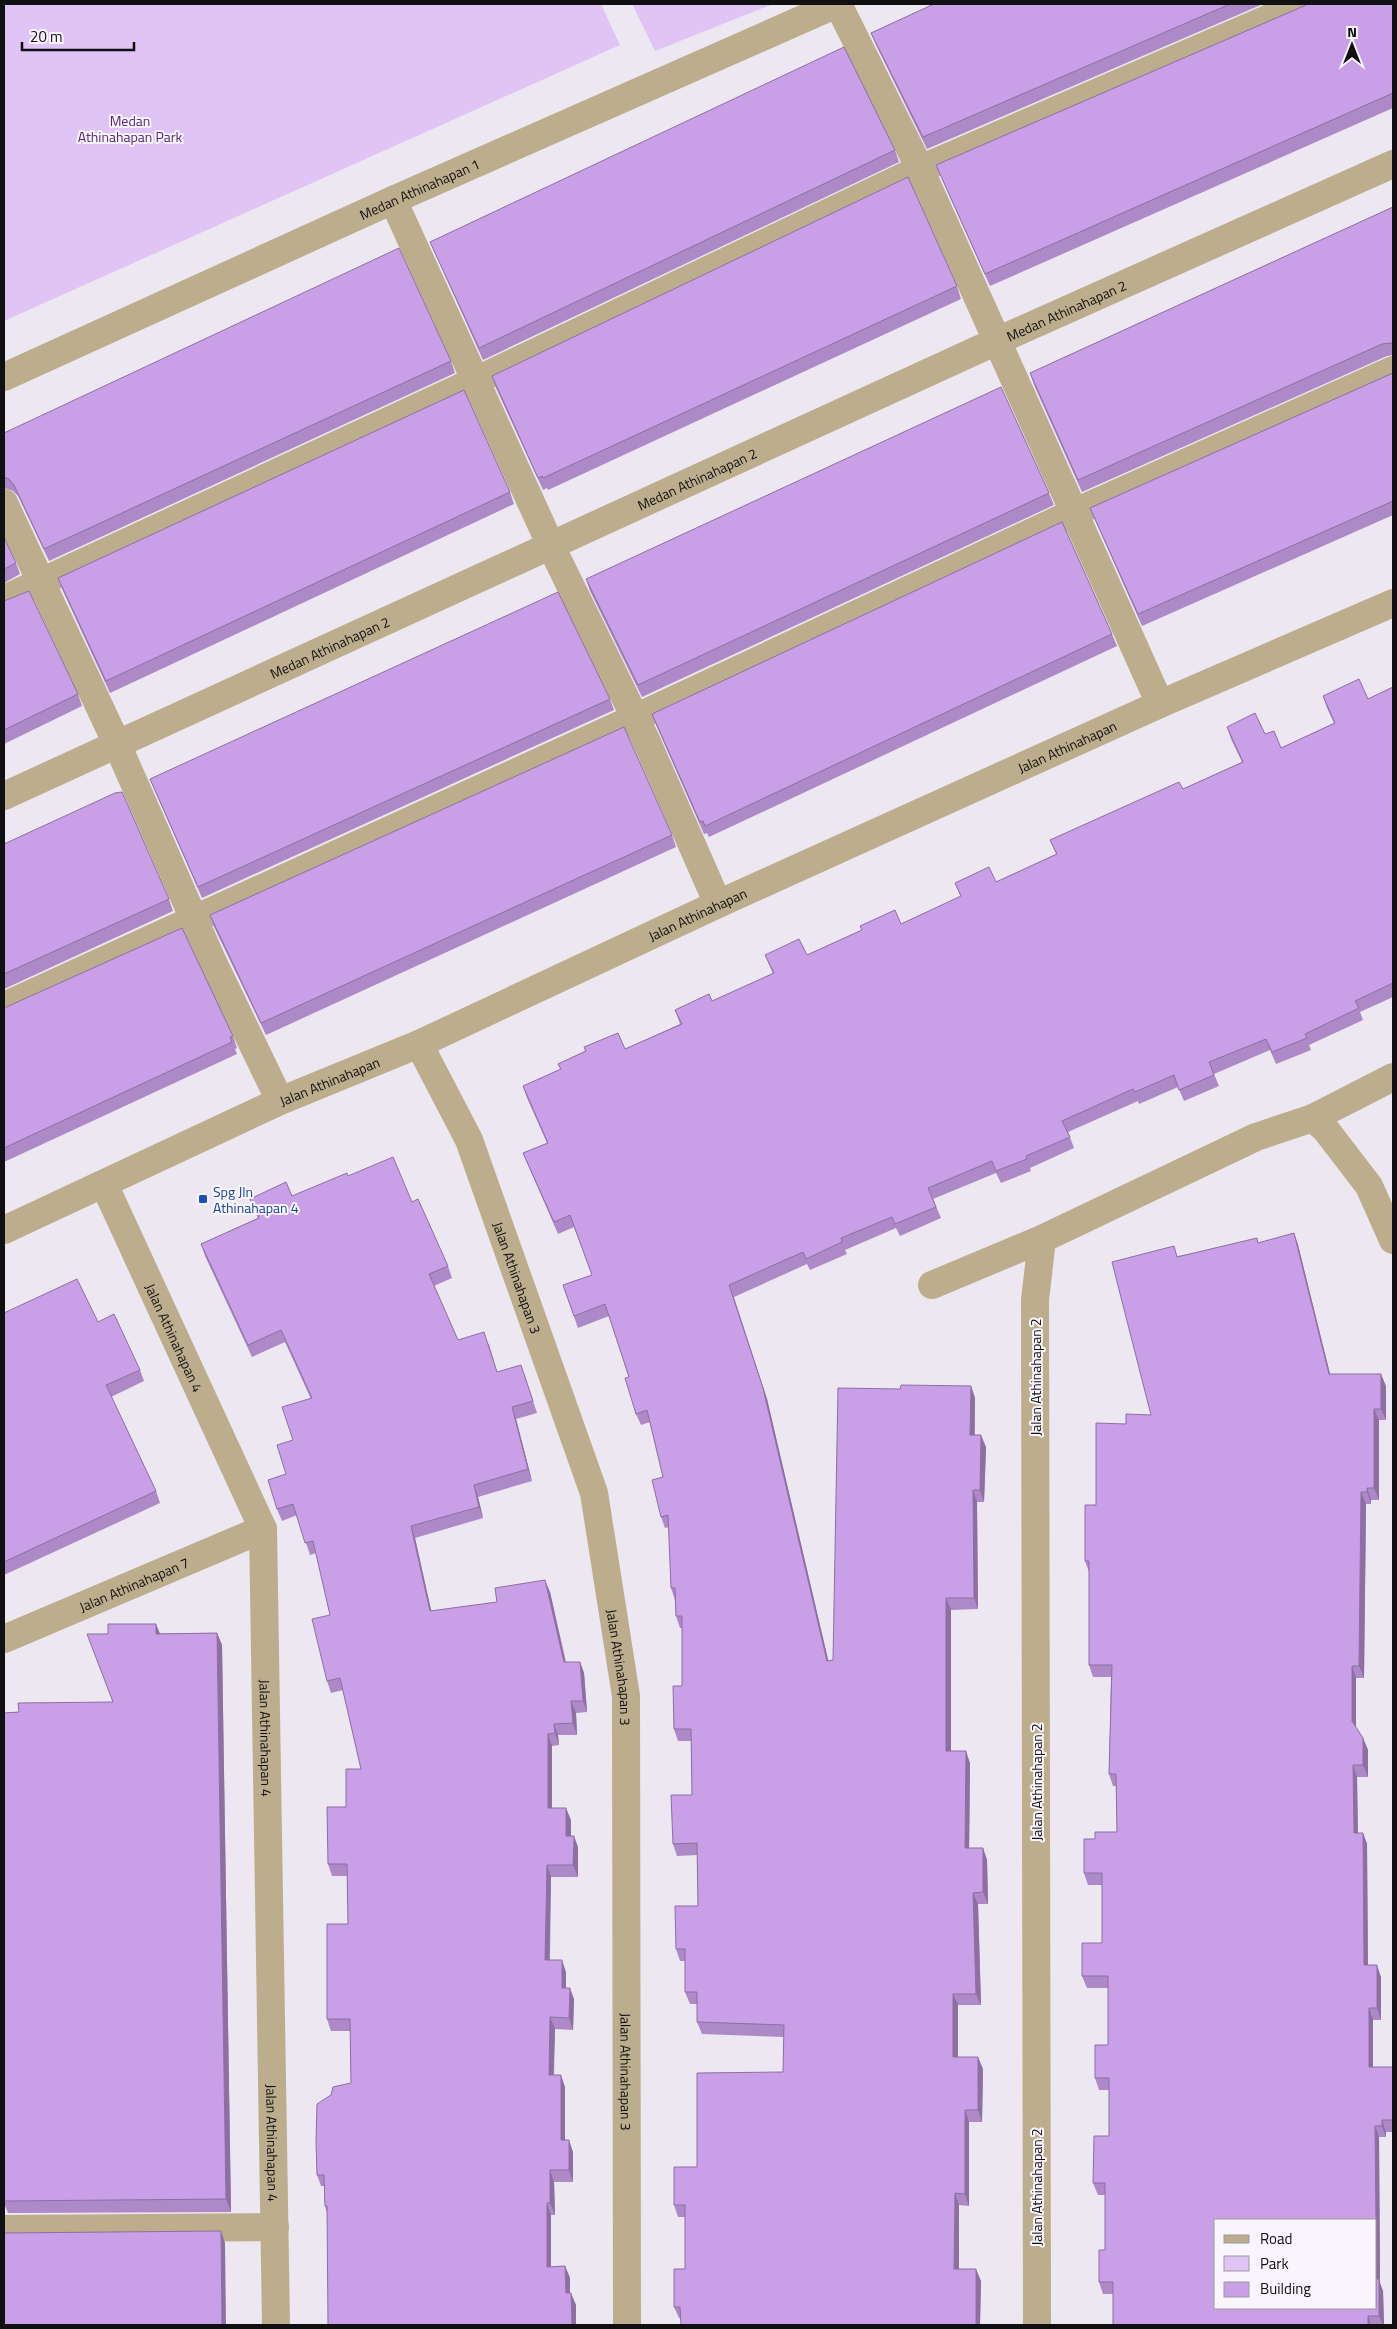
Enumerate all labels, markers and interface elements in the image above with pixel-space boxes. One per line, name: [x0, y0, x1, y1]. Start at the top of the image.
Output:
scale bar: [22, 20, 135, 52]
north arrow: [1327, 20, 1377, 70]
text: N: [1347, 21, 1357, 42]
text: 20 m: [30, 25, 63, 48]
park label: Medan Athinahapan Park: [78, 110, 183, 147]
street label: Medan Athinahapan 1: [356, 153, 483, 225]
street label: Medan Athinahapan 2: [1003, 274, 1130, 346]
street label: Medan Athinahapan 2: [634, 442, 760, 515]
street label: Medan Athinahapan 2: [266, 610, 393, 683]
street label: Jalan Athinahapan: [1014, 715, 1120, 778]
street label: Jalan Athinahapan: [644, 882, 750, 946]
street label: Jalan Athinahapan: [276, 1051, 383, 1111]
place label: Spg Jln Athinahapan 4: [213, 1181, 299, 1218]
marker: Spg Jln Athinahapan 4: [197, 1193, 209, 1205]
street label: Jalan Athinahapan 3: [488, 1218, 547, 1336]
street label: Jalan Athinahapan 4: [141, 1280, 209, 1395]
street label: Jalan Athinahapan 2: [1025, 1318, 1046, 1436]
street label: Jalan Athinahapan 7: [76, 1551, 192, 1617]
street label: Jalan Athinahapan 3: [602, 1607, 637, 1726]
street label: Jalan Athinahapan 4: [255, 1679, 278, 1797]
street label: Jalan Athinahapan 2: [1026, 1723, 1047, 1841]
street label: Jalan Athinahapan 3: [616, 2013, 637, 2131]
street label: Jalan Athinahapan 4: [262, 2084, 284, 2202]
street label: Jalan Athinahapan 2: [1026, 2128, 1047, 2246]
legend: [1214, 2219, 1377, 2309]
text: Road: [1260, 2227, 1292, 2250]
text: Park: [1260, 2252, 1289, 2275]
text: Building: [1260, 2277, 1311, 2300]

